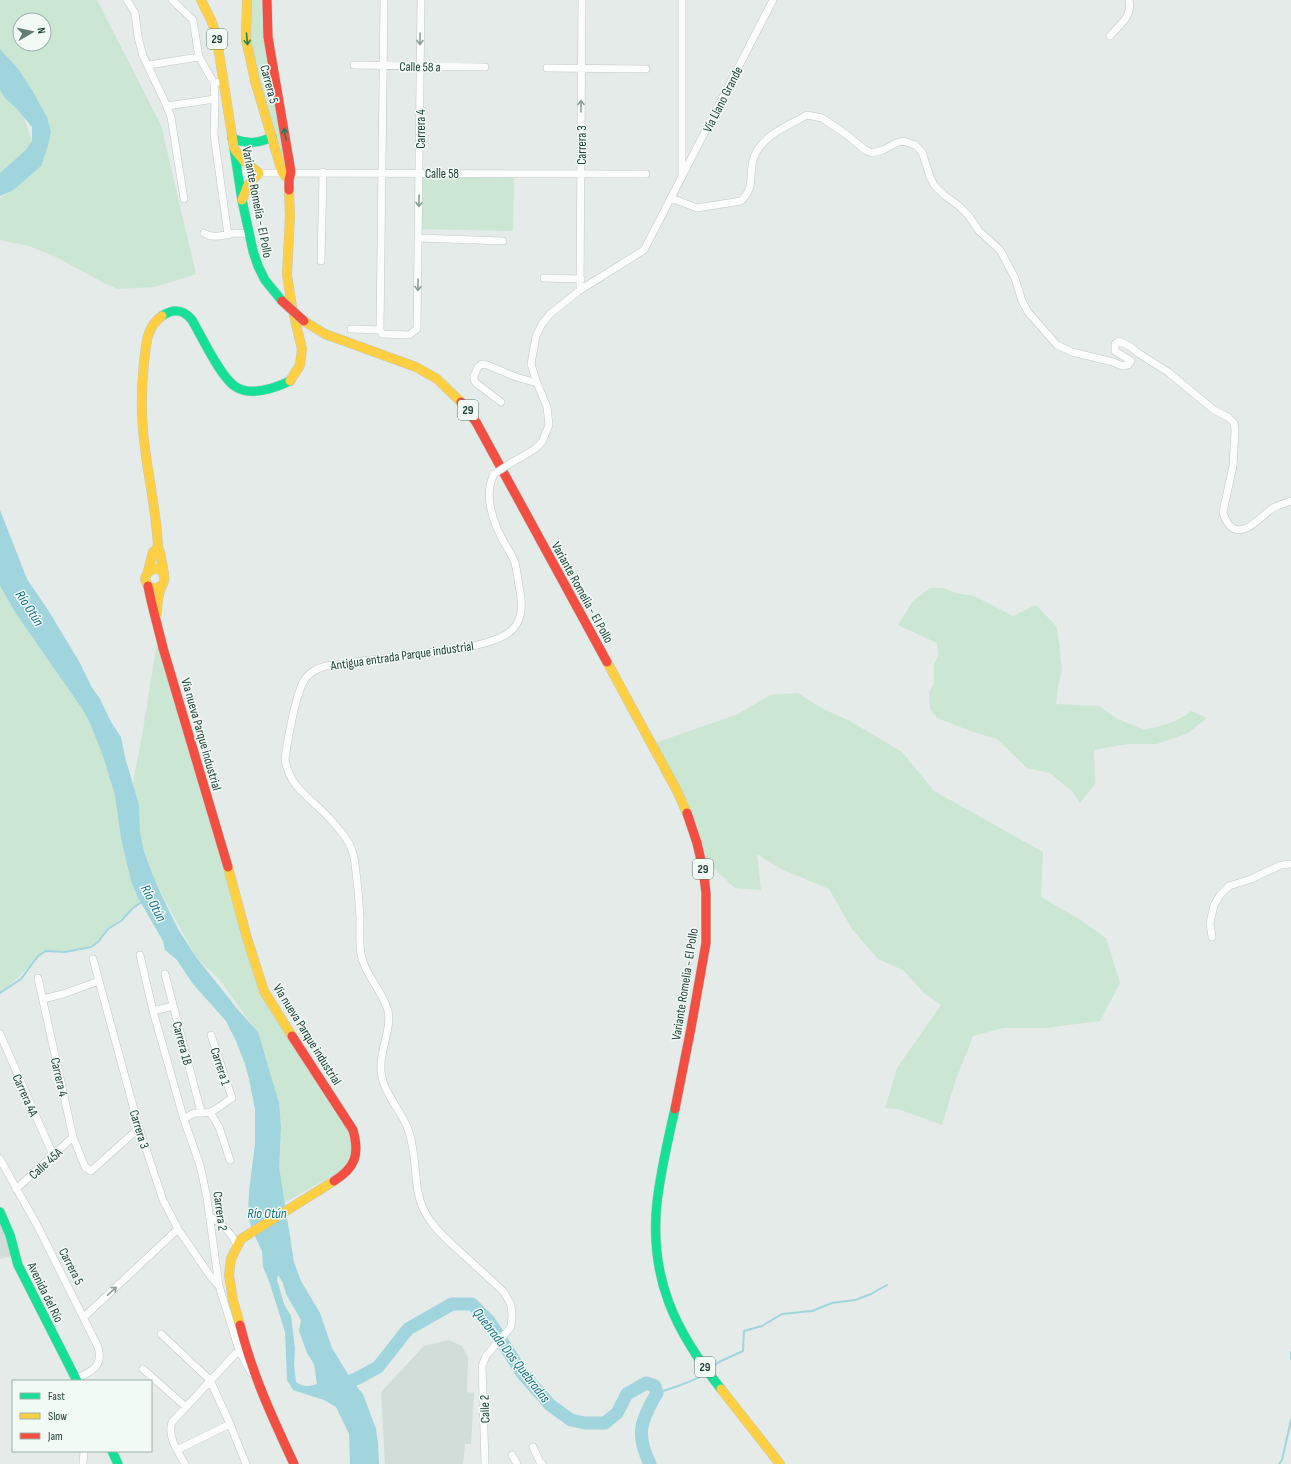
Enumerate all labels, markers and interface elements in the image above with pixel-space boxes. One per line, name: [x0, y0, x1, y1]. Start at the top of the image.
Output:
north arrow: [12, 12, 52, 52]
text: N: [35, 27, 48, 35]
road number: 29: [207, 29, 227, 49]
one-way arrow: [243, 32, 251, 45]
one-way arrow: [417, 32, 424, 45]
street label: Calle 58 a: [399, 59, 441, 75]
street label: Carrera 5: [256, 63, 282, 105]
street label: Vía Llano Grande: [699, 64, 746, 135]
one-way arrow: [577, 100, 585, 113]
street label: Carrera 4: [413, 109, 429, 149]
street label: Carrera 3: [574, 125, 590, 165]
one-way arrow: [280, 128, 288, 141]
street label: Variante Romelia - El Pollo: [238, 145, 276, 259]
street label: Calle 58: [425, 166, 459, 182]
one-way arrow: [415, 194, 423, 207]
one-way arrow: [414, 278, 422, 291]
road number: 29: [458, 400, 478, 420]
street label: Variante Romelia - El Pollo: [548, 539, 617, 646]
water label: Río Otún: [12, 587, 47, 629]
street label: Antigua entrada Parque industrial: [329, 638, 475, 674]
street label: Vía nueva Parque industrial: [177, 676, 225, 792]
road number: 29: [693, 859, 713, 879]
water label: Río Otún: [137, 882, 170, 925]
street label: Variante Romelia - El Pollo: [668, 927, 702, 1041]
street label: Vía nueva Parque industrial: [270, 981, 345, 1088]
street label: Carrera 1B: [169, 1020, 196, 1067]
street label: Carrera 1: [206, 1045, 234, 1088]
street label: Carrera 4: [47, 1056, 71, 1099]
street label: Carrera 4A: [9, 1072, 42, 1120]
street label: Carrera 3: [126, 1108, 152, 1151]
street label: Calle 45A: [26, 1144, 66, 1183]
street label: Carrera 2: [209, 1190, 231, 1232]
water label: Río Otún: [247, 1205, 287, 1222]
street label: Carrera 5: [55, 1245, 87, 1288]
street label: Avenida del Río: [23, 1259, 67, 1325]
one-way arrow: [107, 1286, 117, 1296]
water label: Quebrada Dos Quebradas: [469, 1305, 554, 1406]
road number: 29: [695, 1357, 715, 1377]
legend: [12, 1380, 152, 1452]
text: Fast: [48, 1389, 65, 1404]
street label: Calle 2: [477, 1394, 493, 1424]
text: Slow: [48, 1409, 67, 1424]
text: Jam: [47, 1429, 63, 1444]

